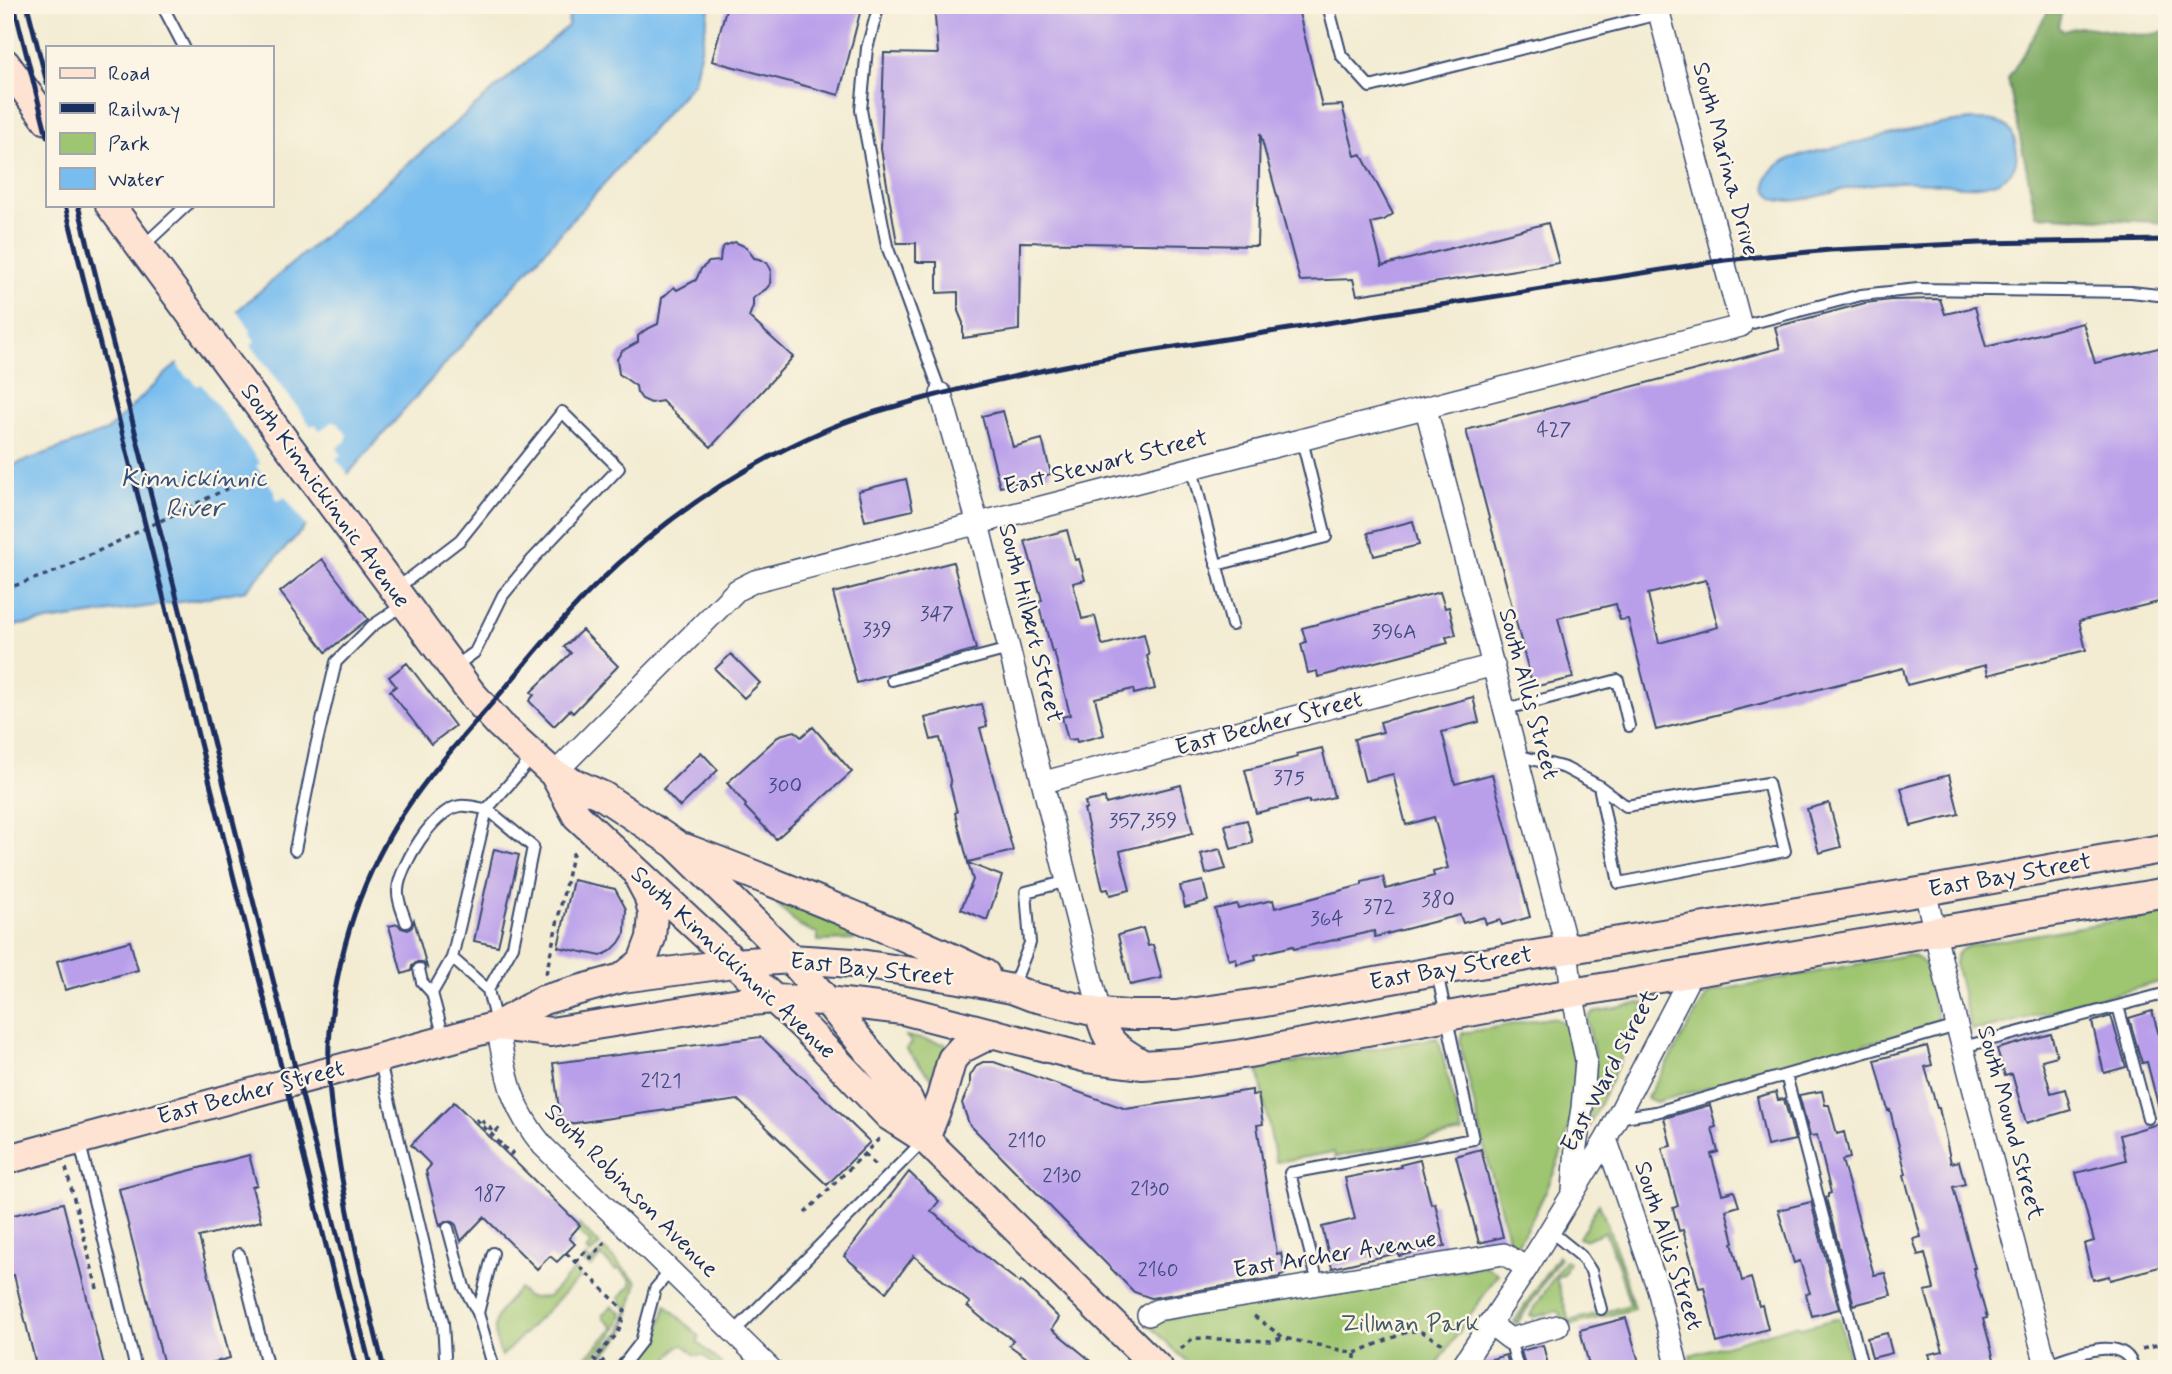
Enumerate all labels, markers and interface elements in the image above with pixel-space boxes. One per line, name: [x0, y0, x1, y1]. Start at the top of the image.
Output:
legend: [46, 46, 273, 206]
street label: South Marina Drive: [1684, 59, 1766, 259]
text: Road: [108, 60, 150, 88]
text: Railway: [108, 96, 180, 124]
text: Park: [108, 130, 150, 158]
text: Water: [108, 166, 164, 194]
street label: South Kinnickinnic Avenue: [233, 378, 417, 614]
house number: 427: [1536, 416, 1572, 444]
street label: East Stewart Street: [1001, 423, 1211, 503]
water label: Kinnickinnic River: [121, 462, 267, 526]
street label: South Hilbert Street: [990, 520, 1070, 726]
house number: 347: [920, 600, 954, 628]
street label: South Allis Street: [1490, 605, 1566, 783]
house number: 339: [862, 616, 892, 644]
house number: 396A: [1371, 618, 1417, 646]
street label: East Becher Street: [1172, 684, 1366, 764]
house number: 375: [1273, 764, 1305, 792]
house number: 300: [768, 772, 802, 800]
house number: 357,359: [1109, 807, 1177, 835]
street label: East Bay Street: [1926, 846, 2094, 906]
street label: South Kinnickinnic Avenue: [624, 859, 842, 1067]
house number: 380: [1421, 886, 1455, 914]
house number: 372: [1363, 893, 1395, 921]
house number: 364: [1310, 905, 1344, 933]
street label: East Bay Street: [1367, 939, 1535, 999]
street label: East Bay Street: [788, 946, 956, 994]
street label: East Ward Street: [1554, 984, 1666, 1158]
street label: South Mound Street: [1969, 1022, 2051, 1224]
street label: East Becher Street: [154, 1053, 348, 1133]
house number: 2121: [640, 1067, 682, 1095]
street label: South Robinson Avenue: [537, 1097, 725, 1285]
house number: 2110: [1007, 1127, 1047, 1155]
street label: South Allis Street: [1626, 1158, 1710, 1334]
house number: 2130: [1042, 1162, 1082, 1190]
house number: 2130: [1130, 1175, 1170, 1203]
house number: 187: [474, 1180, 506, 1208]
street label: East Archer Avenue: [1231, 1224, 1439, 1286]
house number: 2160: [1138, 1256, 1178, 1284]
park label: Zillman Park: [1341, 1309, 1479, 1340]

